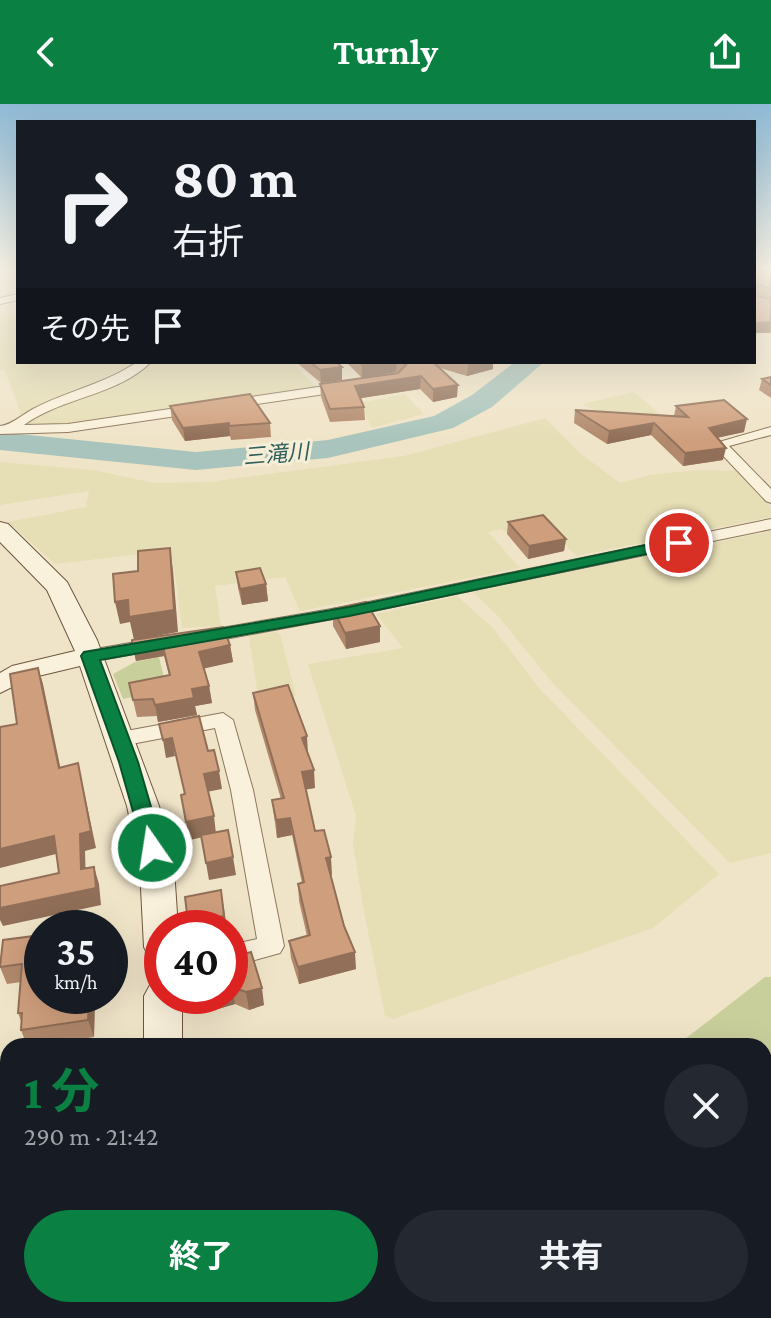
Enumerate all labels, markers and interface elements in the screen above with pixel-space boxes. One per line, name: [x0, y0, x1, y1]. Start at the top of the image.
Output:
icon: back: [24, 30, 68, 74]
icon: share: [703, 30, 747, 74]
text: Turnly: [333, 32, 438, 72]
text: 80 m: [172, 147, 297, 209]
icon: right: [40, 152, 144, 256]
text: 右折: [172, 222, 244, 262]
icon: arrive: [146, 304, 190, 348]
text: その先: [40, 312, 130, 345]
water label: 三滝川: [242, 438, 312, 469]
pin: [645, 509, 713, 577]
icon: arrive: [657, 521, 701, 565]
position arrow: [110, 806, 194, 890]
speed limit sign: 40: [144, 910, 248, 1014]
text: 35: [56, 929, 96, 974]
text: km/h: [54, 971, 98, 993]
button: close: [664, 1064, 748, 1148]
text: 1 分: [24, 1065, 99, 1118]
text: 290 m · 21:42: [24, 1122, 158, 1151]
button: 終了: [24, 1210, 378, 1302]
button: 共有: [394, 1210, 748, 1302]

